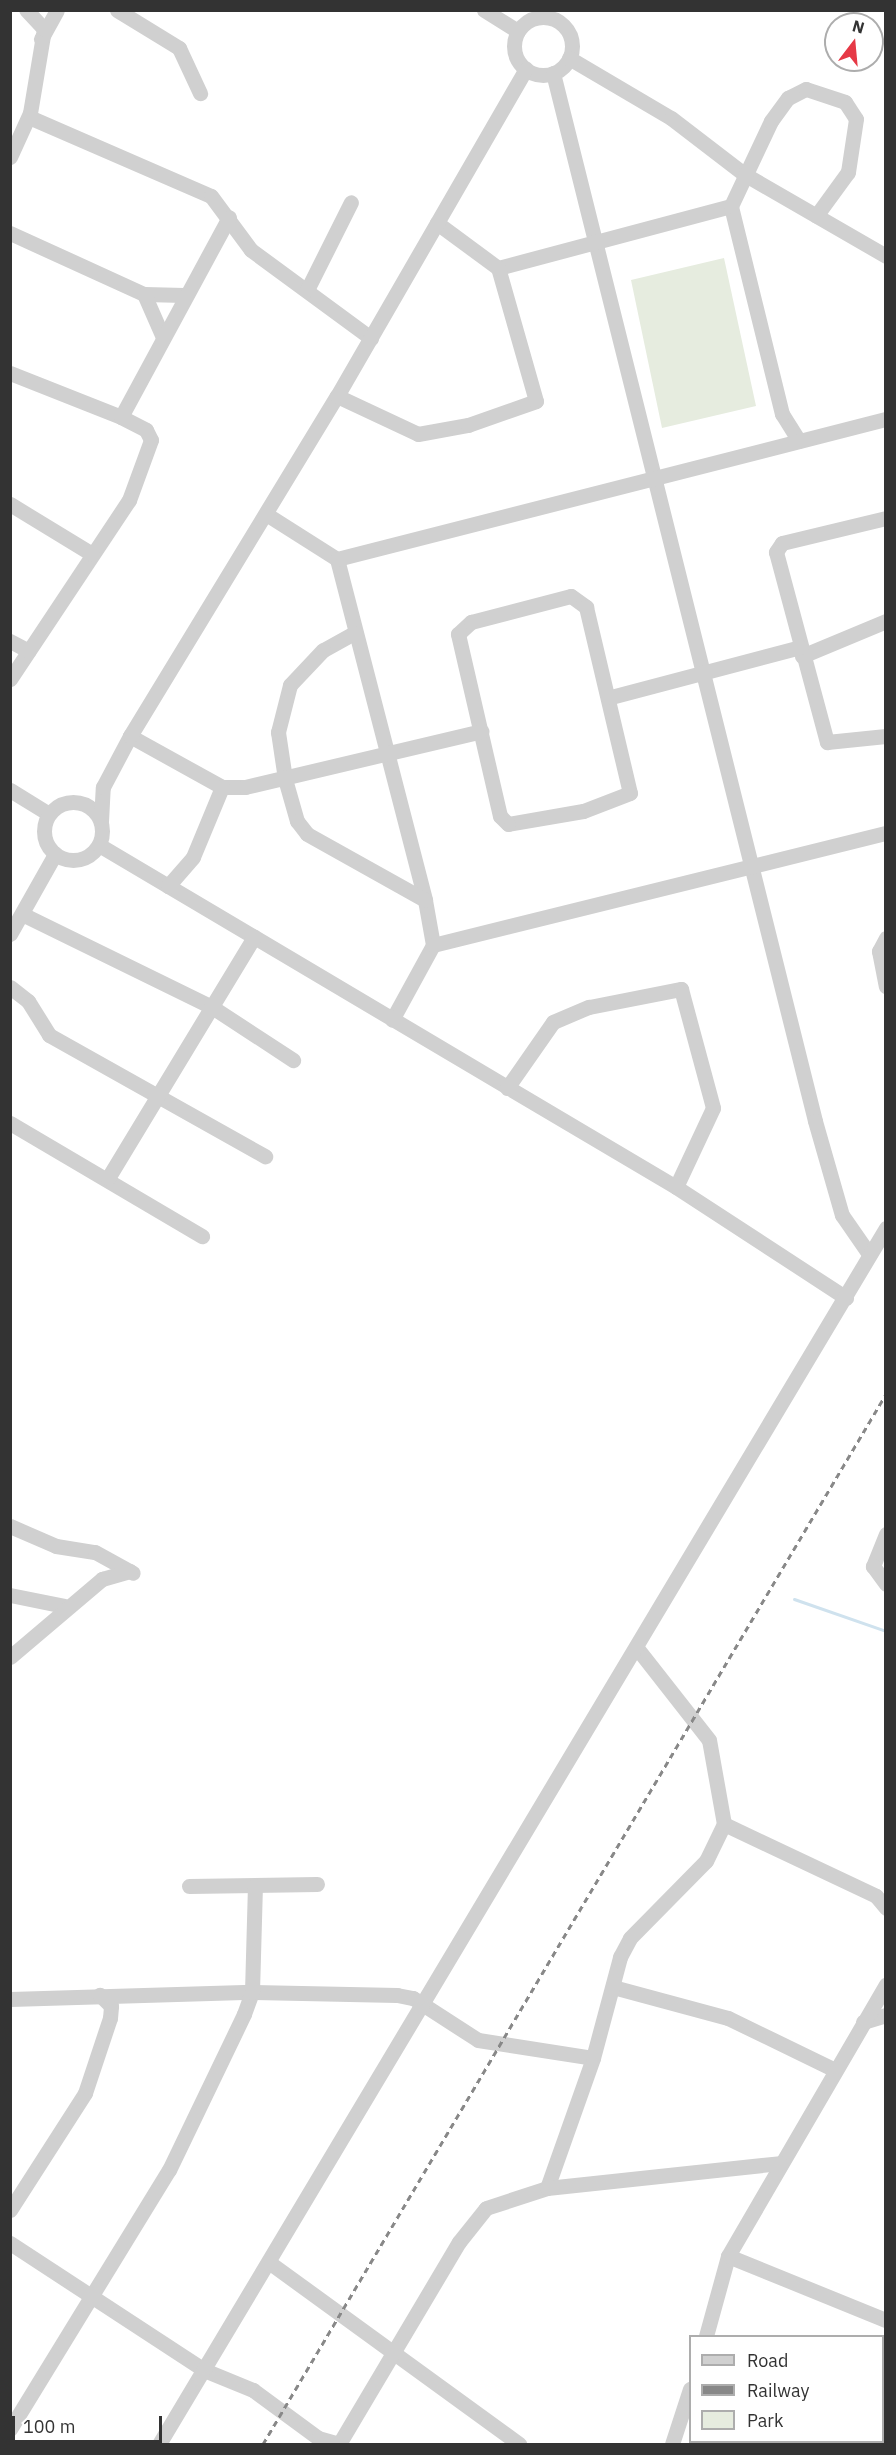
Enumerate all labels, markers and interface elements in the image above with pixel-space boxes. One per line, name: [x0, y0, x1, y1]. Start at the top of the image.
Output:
north arrow: [824, 12, 884, 72]
text: N: [850, 15, 867, 38]
legend: [689, 2335, 884, 2443]
text: Road: [747, 2349, 788, 2372]
text: Railway: [747, 2379, 809, 2402]
scale bar: [15, 2404, 165, 2442]
text: Park: [747, 2409, 783, 2432]
text: 100 m: [23, 2415, 75, 2438]

